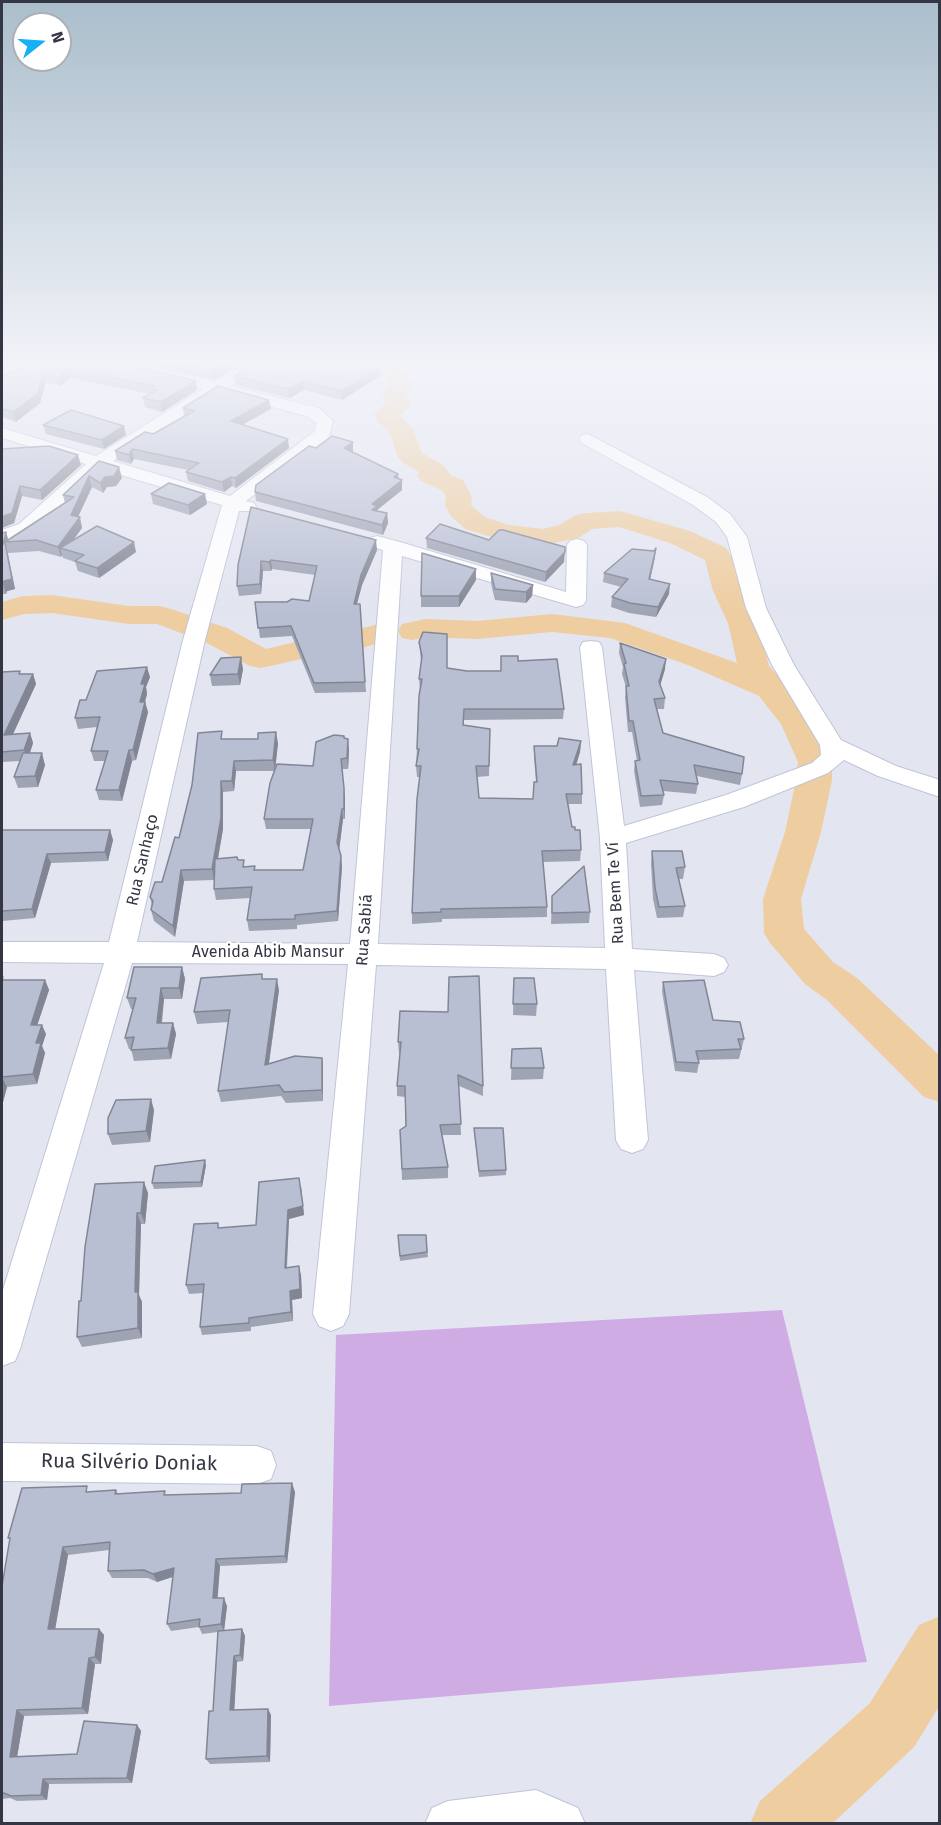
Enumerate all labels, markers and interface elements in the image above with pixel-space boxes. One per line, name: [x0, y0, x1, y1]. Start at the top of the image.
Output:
north arrow: [12, 12, 72, 72]
text: N: [47, 29, 68, 45]
street label: Rua Sanhaço: [123, 812, 163, 908]
street label: Rua Bem Te Ví: [604, 841, 628, 945]
street label: Rua Sabiá: [353, 893, 377, 967]
street label: Avenida Abib Mansur: [192, 943, 344, 963]
street label: Rua Silvério Doniak: [41, 1449, 217, 1477]

